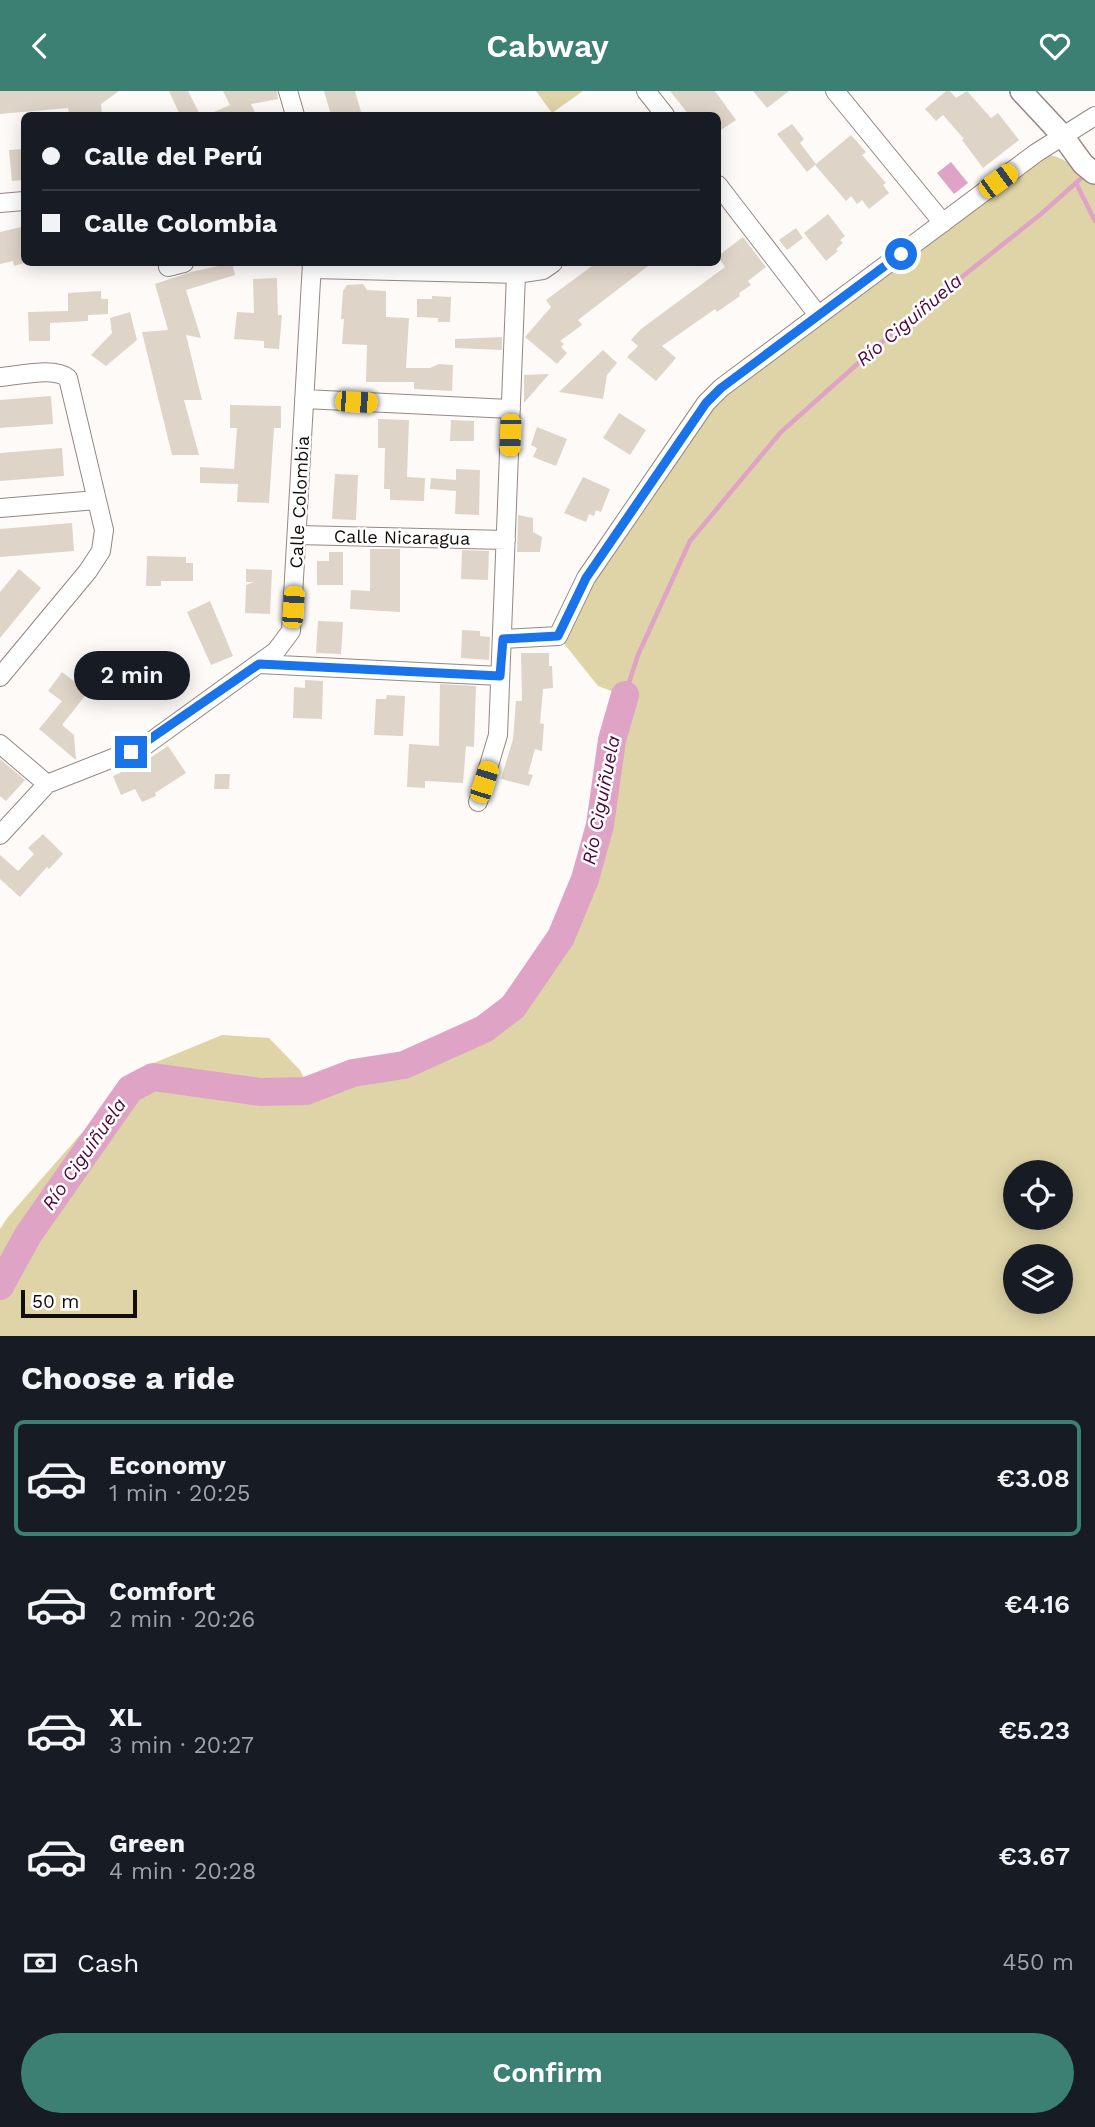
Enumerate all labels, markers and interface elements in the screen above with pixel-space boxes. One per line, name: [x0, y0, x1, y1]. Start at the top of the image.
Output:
icon: back: [21, 27, 59, 65]
text: Cabway: [486, 27, 609, 65]
icon: heart: [1036, 27, 1074, 65]
text: Calle del Perú: [84, 141, 262, 171]
car: [975, 160, 1022, 202]
text: Calle Colombia: [84, 208, 277, 238]
route start: [885, 238, 917, 270]
water label: Río Ciguiñuela: [851, 269, 967, 371]
car: [335, 390, 378, 414]
car: [499, 414, 522, 456]
street label: Calle Colombia: [285, 435, 313, 569]
street label: Calle Nicaragua: [334, 525, 470, 549]
car: [282, 585, 305, 629]
callout: 2 min: [73, 651, 189, 699]
text: 2 min: [100, 662, 164, 689]
water label: Río Ciguiñuela: [577, 733, 625, 867]
route end: [115, 736, 147, 768]
car: [468, 759, 501, 805]
water label: Río Ciguiñuela: [37, 1093, 131, 1214]
map controls: [1003, 1160, 1073, 1314]
button: locate: [1003, 1160, 1073, 1230]
button: layers: [1003, 1244, 1073, 1314]
scale bar: [21, 1287, 136, 1319]
text: 50 m: [32, 1290, 79, 1313]
text: Choose a ride: [21, 1359, 235, 1397]
icon: car: [25, 1447, 88, 1510]
text: Economy: [109, 1450, 226, 1480]
text: €3.08: [997, 1463, 1070, 1493]
text: 1 min · 20:25: [109, 1480, 250, 1507]
icon: car: [25, 1573, 88, 1636]
text: Comfort: [109, 1576, 215, 1606]
text: €4.16: [1004, 1589, 1070, 1619]
text: 2 min · 20:26: [109, 1606, 255, 1633]
icon: car: [25, 1699, 88, 1762]
text: XL: [109, 1702, 142, 1732]
text: €5.23: [999, 1715, 1070, 1745]
text: 3 min · 20:27: [109, 1732, 254, 1759]
icon: car: [25, 1825, 88, 1888]
text: Green: [109, 1828, 185, 1858]
text: €3.67: [999, 1841, 1070, 1871]
text: 4 min · 20:28: [109, 1858, 256, 1885]
icon: cash: [21, 1944, 59, 1982]
text: Cash: [77, 1948, 139, 1978]
text: 450 m: [1002, 1949, 1074, 1976]
button: Confirm: [21, 2033, 1074, 2113]

